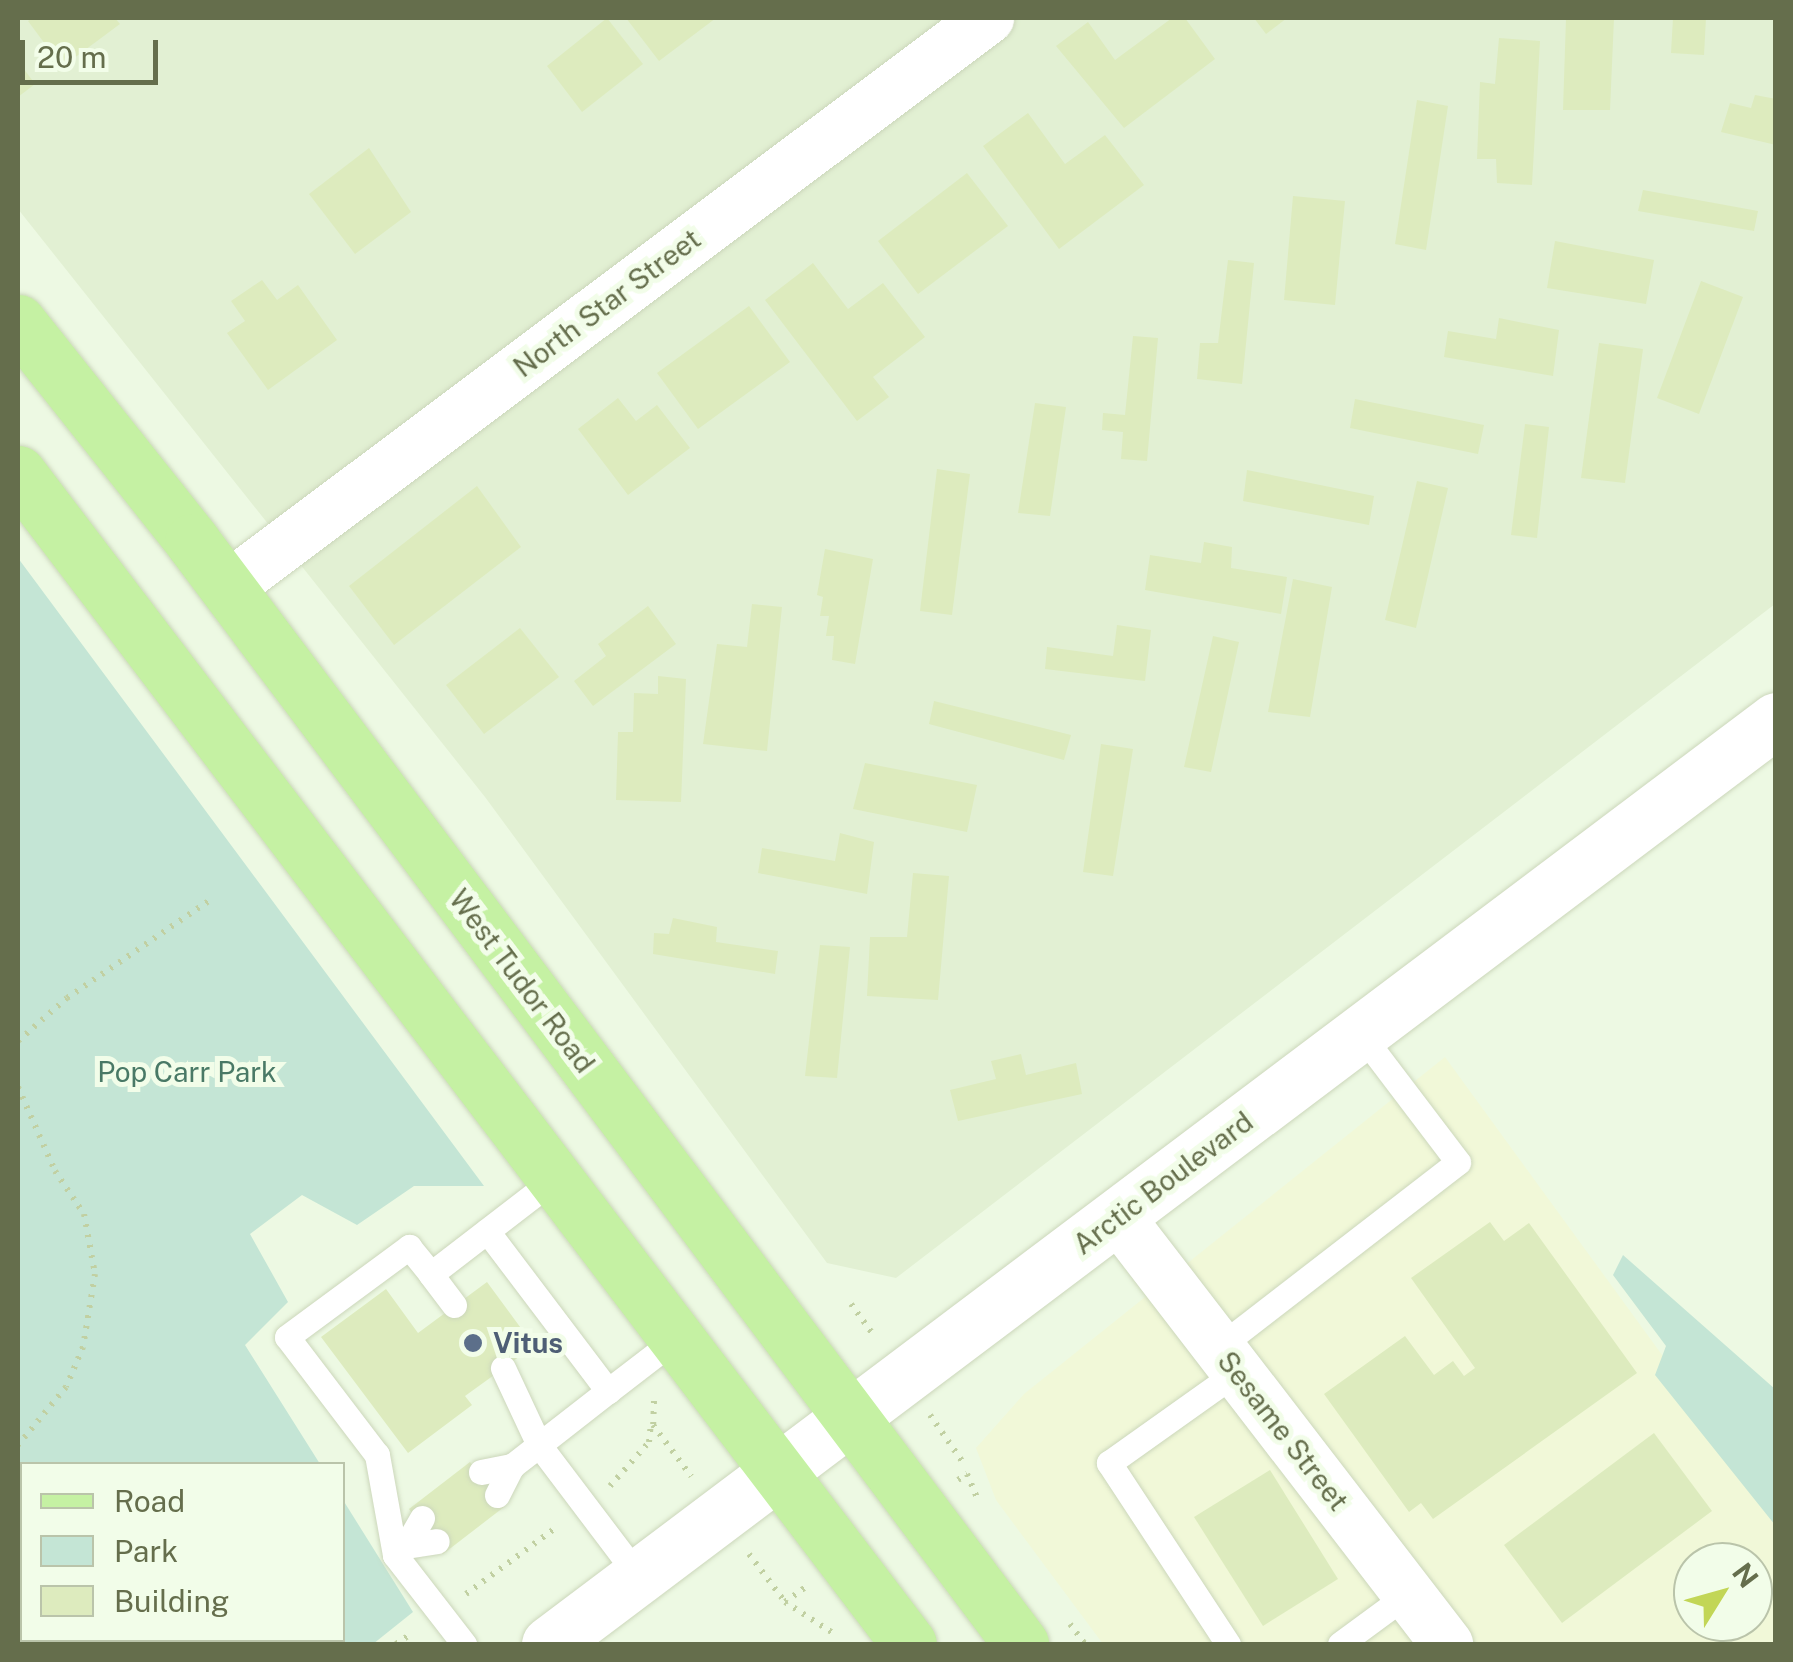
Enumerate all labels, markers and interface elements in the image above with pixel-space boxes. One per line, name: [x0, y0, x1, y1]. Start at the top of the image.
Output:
scale bar: [25, 20, 162, 82]
text: 20 m: [37, 39, 106, 75]
street label: North Star Street: [507, 222, 707, 384]
street label: West Tudor Road: [442, 883, 602, 1079]
park label: Pop Carr Park: [97, 1055, 277, 1089]
street label: Arctic Boulevard: [1067, 1105, 1259, 1261]
place label: Vitus: [493, 1326, 563, 1360]
marker: Vitus: [462, 1332, 484, 1354]
street label: Sesame Street: [1210, 1345, 1356, 1517]
legend: [20, 1462, 345, 1642]
text: Road: [114, 1483, 185, 1519]
text: Park: [114, 1533, 178, 1569]
north arrow: [1673, 1542, 1773, 1642]
text: N: [1726, 1556, 1766, 1594]
text: Building: [114, 1583, 229, 1619]

